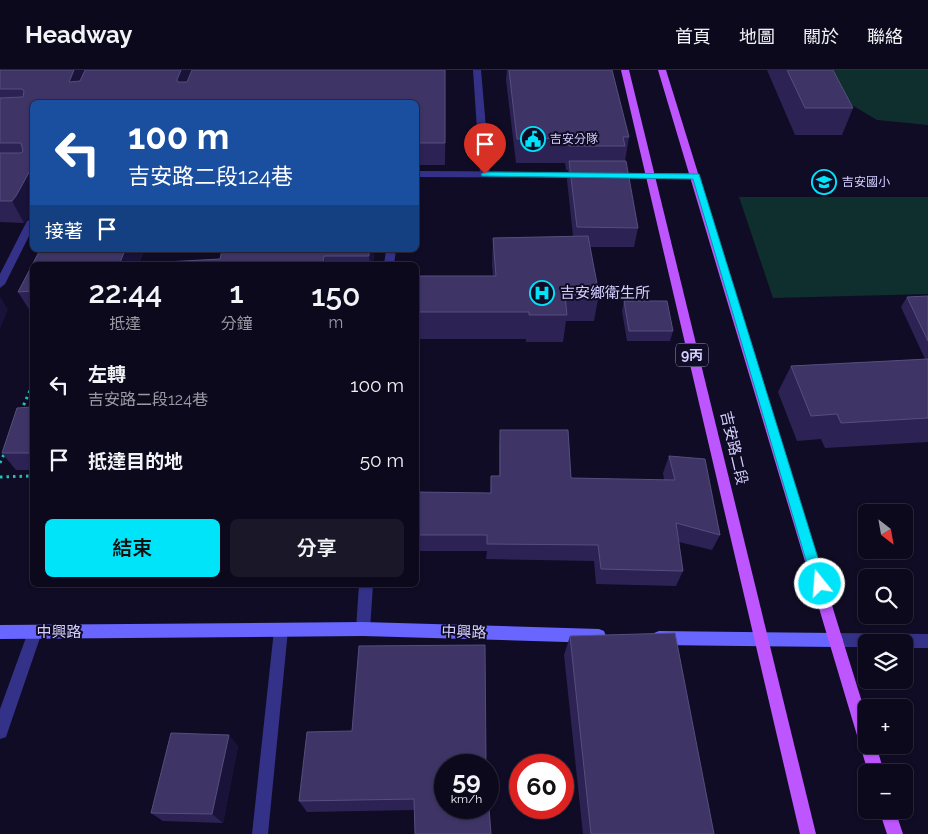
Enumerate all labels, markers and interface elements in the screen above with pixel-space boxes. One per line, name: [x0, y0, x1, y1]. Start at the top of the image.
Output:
text: Headway: [25, 20, 133, 49]
text: 首頁: [675, 26, 711, 47]
text: 地圖: [739, 26, 775, 47]
text: 關於: [803, 26, 839, 47]
text: 聯絡: [867, 26, 903, 47]
text: 100 m: [128, 116, 229, 157]
icon: left: [45, 120, 110, 185]
pin: [464, 123, 506, 174]
public building icon: 吉安分隊: [520, 126, 546, 152]
icon: arrive: [471, 130, 499, 158]
place label: 吉安分隊: [550, 132, 598, 146]
text: 吉安路二段124巷: [128, 163, 293, 189]
school or university icon: 吉安國小: [811, 169, 837, 195]
place label: 吉安國小: [842, 175, 890, 189]
icon: arrive: [93, 215, 121, 243]
text: 接著: [45, 220, 83, 242]
text: 22:44: [89, 275, 162, 310]
text: 1: [230, 275, 244, 310]
text: 150: [311, 278, 360, 313]
hospital icon: 吉安鄉衛生所: [529, 280, 555, 306]
place label: 吉安鄉衛生所: [560, 284, 650, 302]
text: m: [328, 313, 343, 332]
text: 抵達: [109, 314, 141, 333]
text: 分鐘: [221, 314, 253, 333]
road number: 9丙: [676, 344, 708, 366]
text: 左轉: [88, 363, 126, 385]
icon: left: [45, 371, 73, 399]
text: 100 m: [350, 374, 404, 396]
text: 吉安路二段124巷: [88, 390, 208, 409]
street label: 吉安路二段: [717, 409, 751, 487]
icon: arrive: [45, 446, 73, 474]
text: 50 m: [360, 449, 404, 471]
text: 抵達目的地: [88, 450, 183, 472]
north arrow: [858, 504, 912, 559]
map controls: [858, 504, 913, 819]
button: 結束: [45, 519, 220, 577]
button: 分享: [230, 519, 404, 577]
position arrow: [793, 557, 845, 609]
button: search: [858, 569, 913, 624]
street label: 中興路: [441, 622, 487, 642]
street label: 中興路: [36, 623, 82, 641]
button: layers: [858, 634, 913, 689]
button: +: [858, 699, 913, 754]
speed limit sign: 60: [509, 754, 574, 819]
button: −: [858, 764, 913, 819]
text: 59: [452, 765, 481, 795]
text: km/h: [451, 792, 482, 806]

